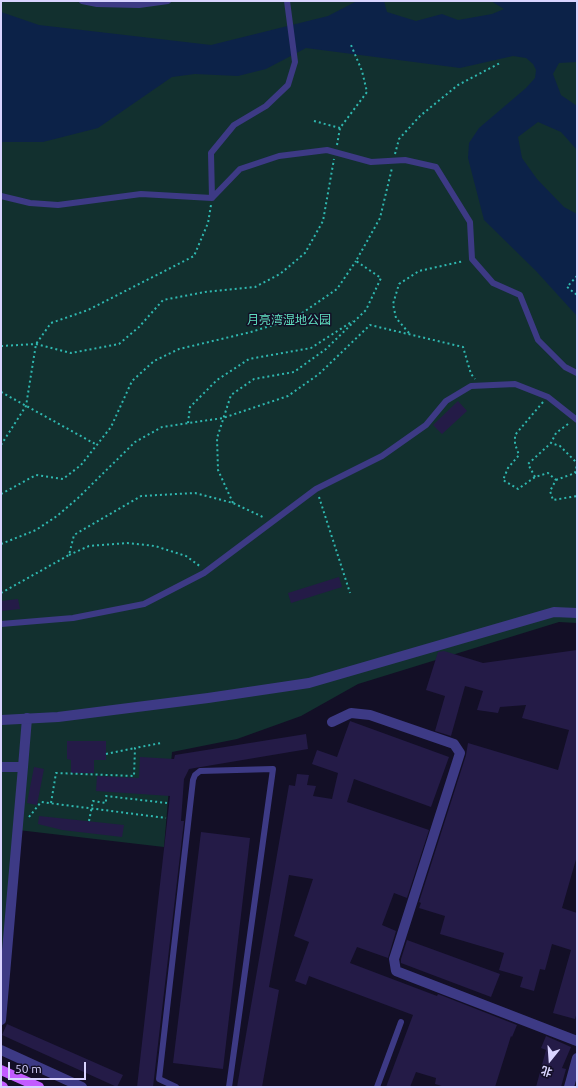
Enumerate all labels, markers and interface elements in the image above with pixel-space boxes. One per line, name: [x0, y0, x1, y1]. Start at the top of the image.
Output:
park label: 月亮湾湿地公园: [247, 313, 331, 327]
north arrow: [530, 1040, 570, 1080]
scale bar: [10, 1054, 88, 1080]
text: 50 m: [15, 1062, 42, 1075]
text: 北: [539, 1064, 554, 1079]

